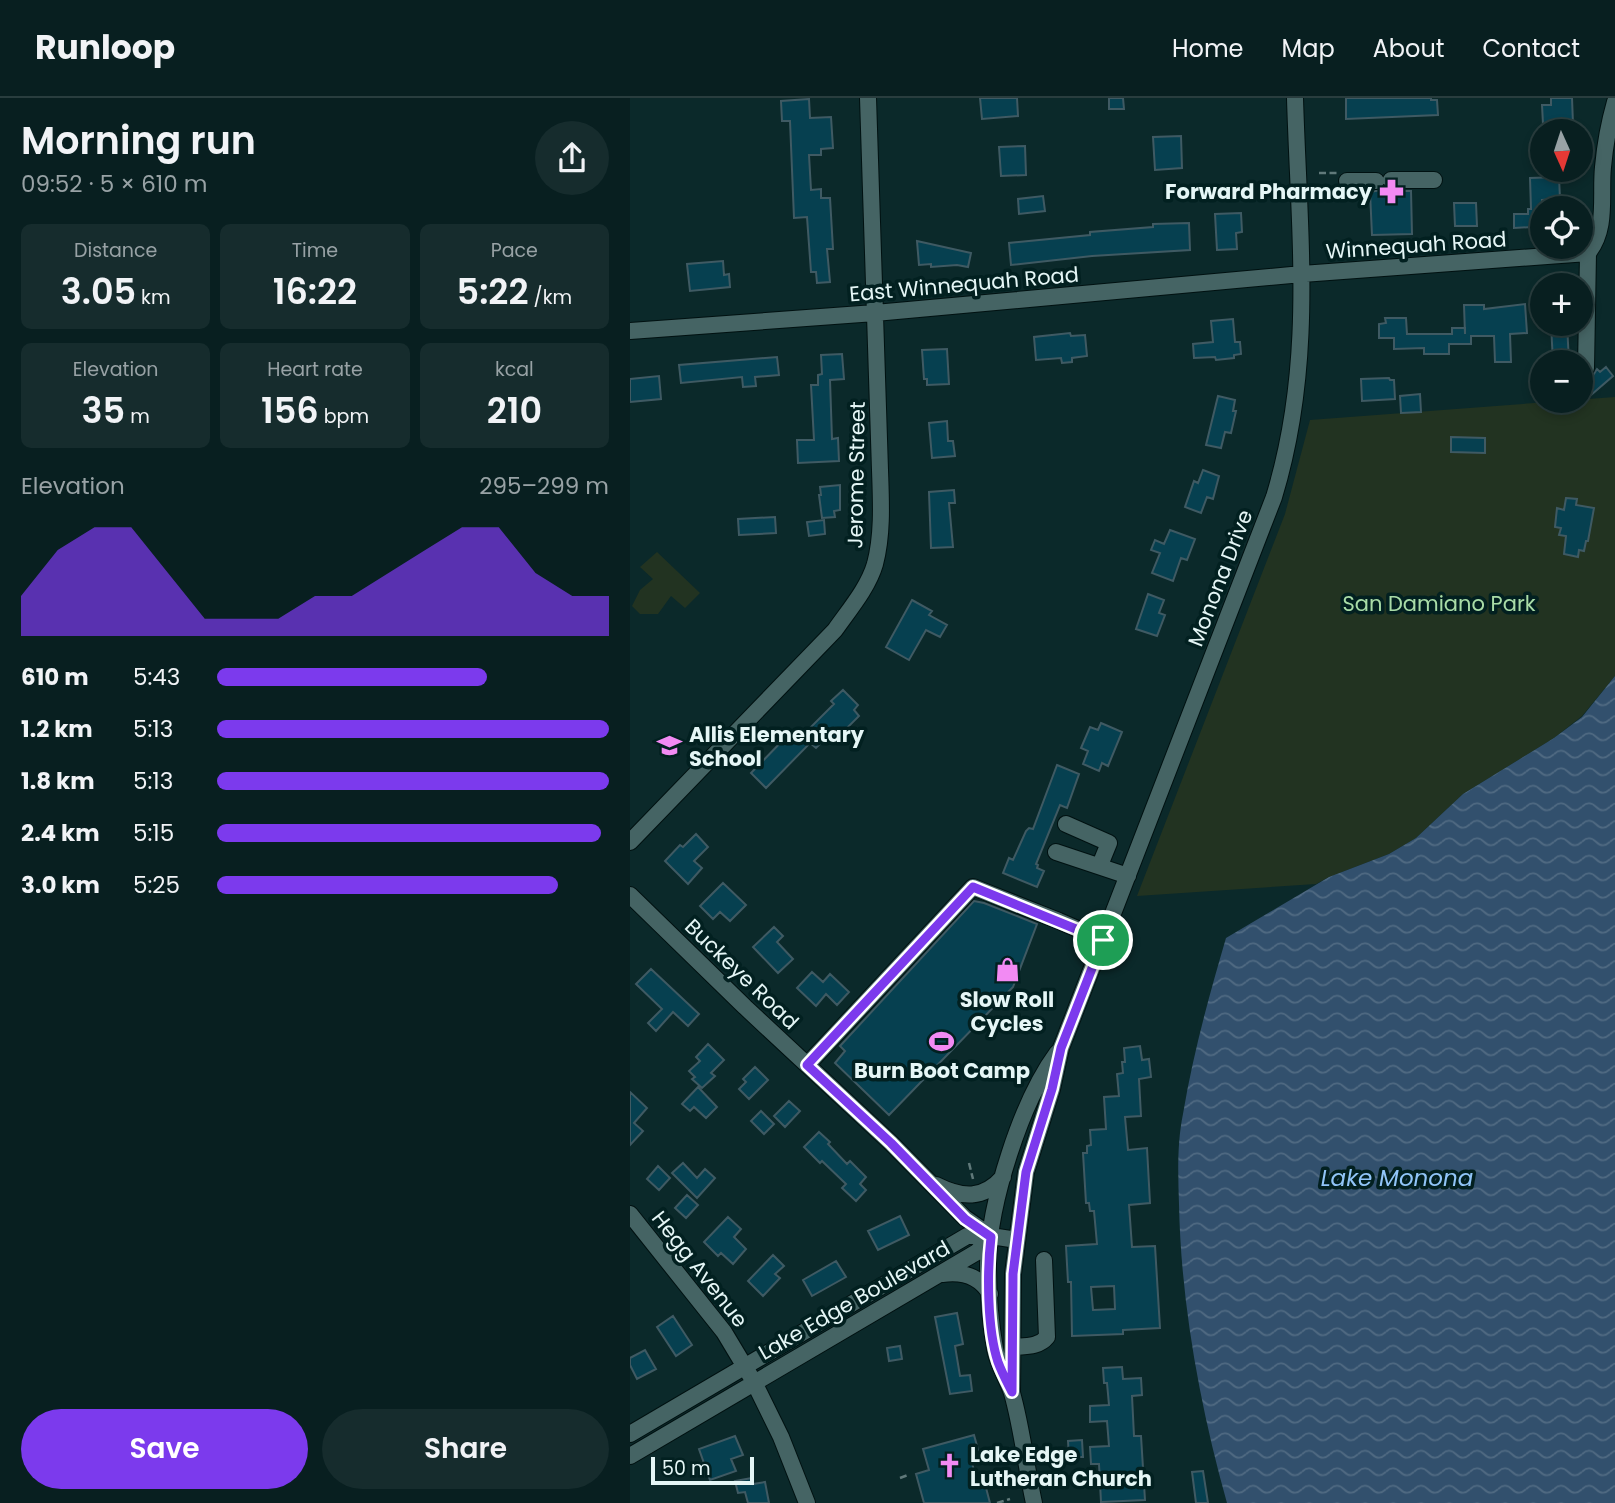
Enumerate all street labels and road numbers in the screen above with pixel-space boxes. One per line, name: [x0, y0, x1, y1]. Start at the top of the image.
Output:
street label: Winnequah Road: [1325, 224, 1507, 266]
street label: East Winnequah Road: [848, 260, 1080, 308]
street label: Jerome Street: [840, 401, 872, 549]
street label: Monona Drive: [1181, 505, 1259, 651]
street label: Buckeye Road: [679, 912, 805, 1036]
street label: Hegg Avenue: [645, 1205, 755, 1333]
street label: Lake Edge Boulevard: [753, 1233, 955, 1367]

